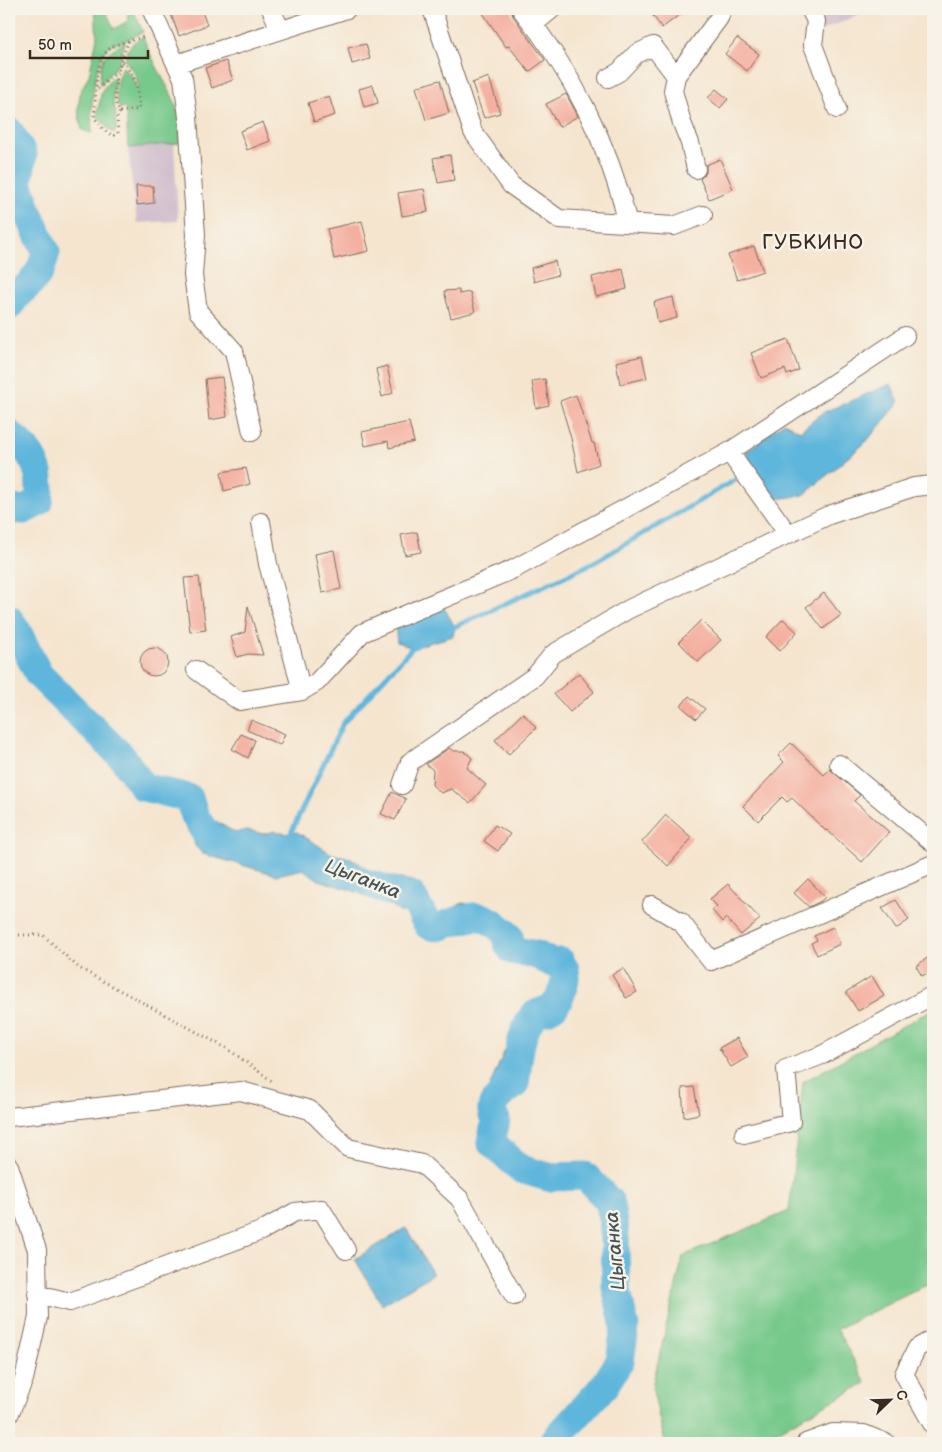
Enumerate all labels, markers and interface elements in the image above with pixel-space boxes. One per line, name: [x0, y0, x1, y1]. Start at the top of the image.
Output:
scale bar: [30, 28, 148, 60]
text: 50 m: [38, 36, 72, 55]
district label: ГУБКИНО: [762, 231, 864, 255]
water label: Цыганка: [321, 855, 403, 904]
water label: Цыганка: [601, 1211, 630, 1291]
north arrow: [864, 1374, 914, 1424]
text: С: [892, 1387, 911, 1403]

